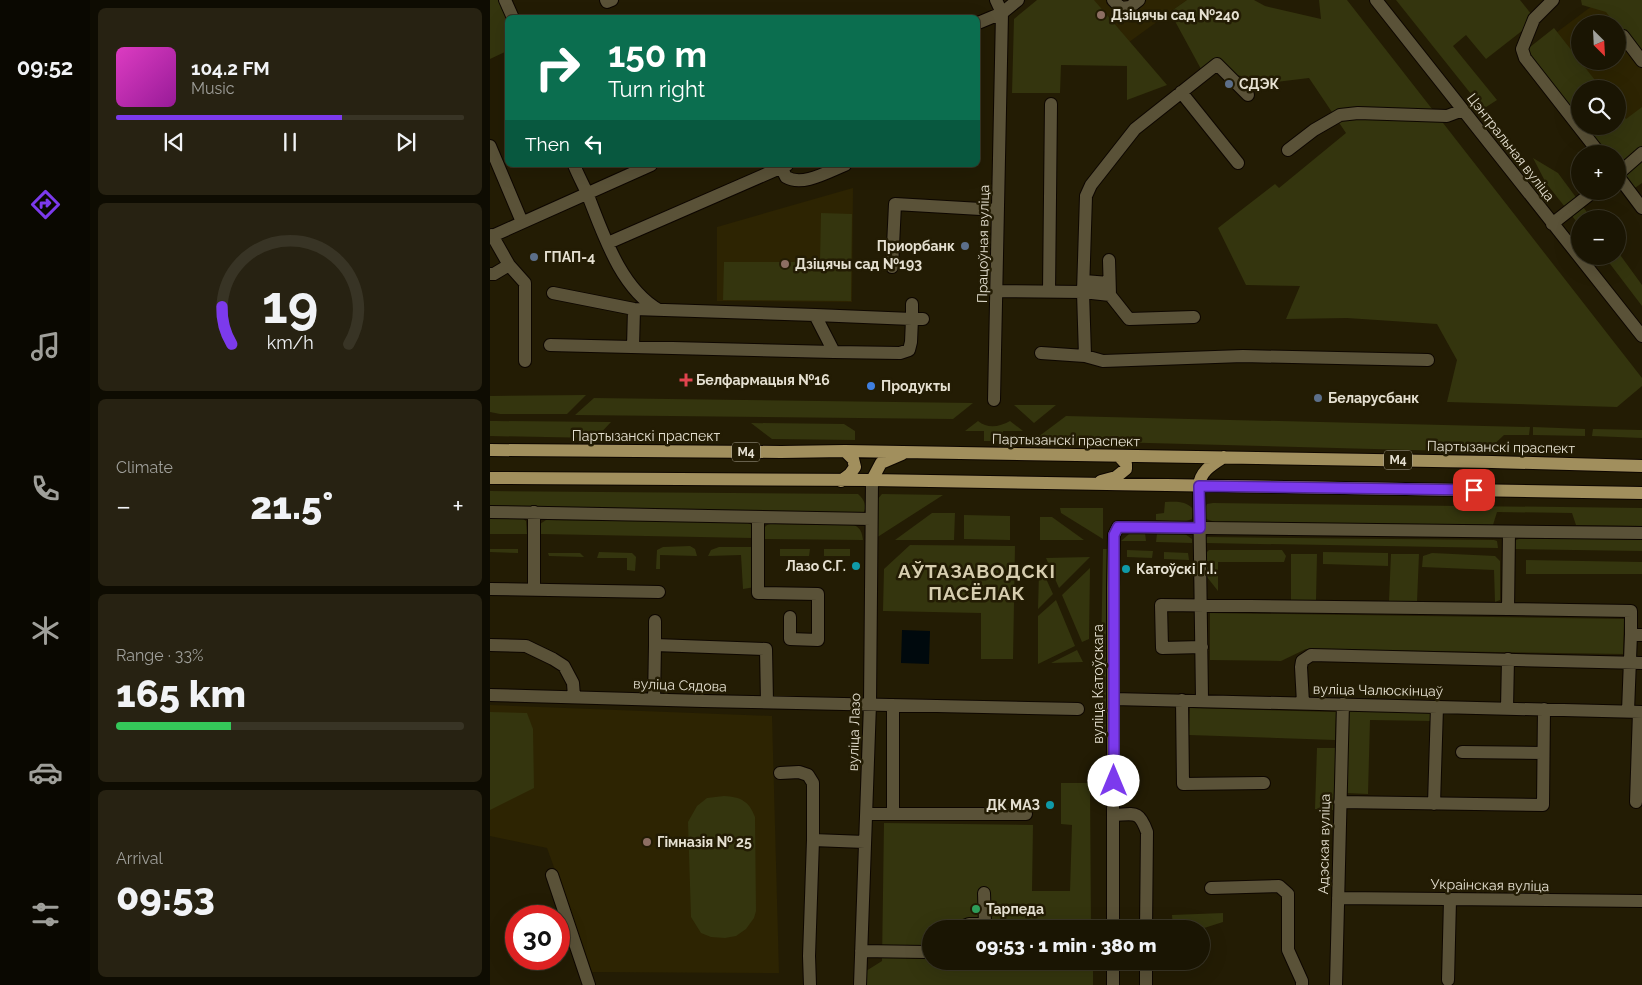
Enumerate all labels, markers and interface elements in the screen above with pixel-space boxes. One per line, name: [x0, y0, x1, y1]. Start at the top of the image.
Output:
place label: Дзіцячы сад №240: [1111, 7, 1239, 23]
marker: Дзіцячы сад №240: [1095, 9, 1107, 21]
north arrow: [1571, 15, 1626, 70]
map controls: [1571, 15, 1626, 265]
text: 150 m: [608, 34, 707, 75]
icon: right: [525, 35, 590, 100]
text: 09:52: [17, 54, 73, 80]
text: 104.2 FM: [191, 57, 270, 79]
text: Turn right: [608, 76, 705, 102]
place label: СДЭК: [1239, 76, 1280, 92]
marker: СДЭК: [1223, 78, 1235, 90]
text: Music: [191, 79, 235, 98]
button: search: [1571, 80, 1626, 135]
street label: Цэнтральная вуліца: [1464, 90, 1558, 204]
icon: previous: [160, 128, 188, 156]
icon: pause: [276, 128, 304, 156]
icon: next: [392, 128, 420, 156]
icon: left: [580, 130, 608, 158]
text: Then: [525, 133, 570, 155]
button: +: [1571, 145, 1626, 200]
street label: Працоўная вуліца: [974, 185, 992, 303]
icon: directions: [28, 187, 63, 222]
button: −: [1571, 210, 1626, 265]
place label: Приорбанк: [877, 238, 955, 254]
marker: Приорбанк: [959, 240, 971, 252]
place label: ГПАП-4: [544, 249, 595, 265]
marker: ГПАП-4: [528, 251, 540, 263]
place label: Дзіцячы сад №193: [795, 256, 922, 272]
marker: Дзіцячы сад №193: [779, 258, 791, 270]
text: 19: [262, 274, 318, 335]
icon: music: [28, 329, 63, 364]
text: km/h: [266, 332, 314, 353]
place label: Белфармацыя №16: [696, 372, 830, 388]
marker: Белфармацыя №16: [680, 374, 692, 386]
place label: Продукты: [881, 378, 951, 394]
marker: Продукты: [865, 380, 877, 392]
place label: Беларусбанк: [1328, 390, 1419, 406]
marker: Беларусбанк: [1312, 392, 1324, 404]
street label: Партызанскі праспект: [572, 428, 720, 444]
street label: Партызанскі праспект: [992, 431, 1141, 449]
street label: Партызанскі праспект: [1427, 438, 1576, 456]
road number: М4: [732, 442, 760, 462]
road number: М4: [1384, 450, 1412, 470]
text: Climate: [116, 458, 173, 477]
pin: [1453, 469, 1495, 511]
icon: phone: [28, 471, 63, 506]
icon: arrive: [1460, 476, 1488, 504]
text: 21.5°: [250, 483, 333, 528]
text: −: [116, 490, 131, 523]
text: +: [452, 490, 464, 523]
place label: Лазо С.Г.: [785, 558, 846, 574]
marker: Лазо С.Г.: [850, 560, 862, 572]
district label: АЎТАЗАВОДСКІ ПАСЁЛАК: [898, 560, 1056, 604]
place label: Катоўскі Г.І.: [1136, 561, 1217, 577]
marker: Катоўскі Г.І.: [1120, 563, 1132, 575]
icon: climate: [28, 613, 63, 648]
street label: вуліца Катоўскага: [1090, 624, 1106, 744]
text: Range · 33%: [116, 646, 203, 665]
text: 165 km: [116, 671, 246, 716]
street label: вуліца Сядова: [633, 675, 727, 695]
street label: вуліца Чалюскінцаў: [1313, 681, 1444, 699]
street label: вуліца Лазо: [845, 693, 863, 771]
position arrow: [1087, 754, 1139, 806]
icon: car: [28, 755, 63, 790]
street label: Адэская вуліца: [1315, 794, 1333, 894]
place label: ДК МАЗ: [986, 797, 1040, 813]
marker: ДК МАЗ: [1044, 799, 1056, 811]
place label: Гімназія № 25: [657, 834, 752, 850]
marker: Гімназія № 25: [641, 836, 653, 848]
text: Arrival: [116, 849, 163, 868]
text: 09:53: [116, 874, 215, 919]
street label: Украінская вуліца: [1431, 876, 1549, 894]
icon: filters: [28, 897, 63, 932]
place label: Тарпеда: [986, 901, 1044, 917]
marker: Тарпеда: [970, 903, 982, 915]
speed limit sign: 30: [505, 905, 570, 970]
text: 09:53 · 1 min · 380 m: [975, 934, 1157, 956]

